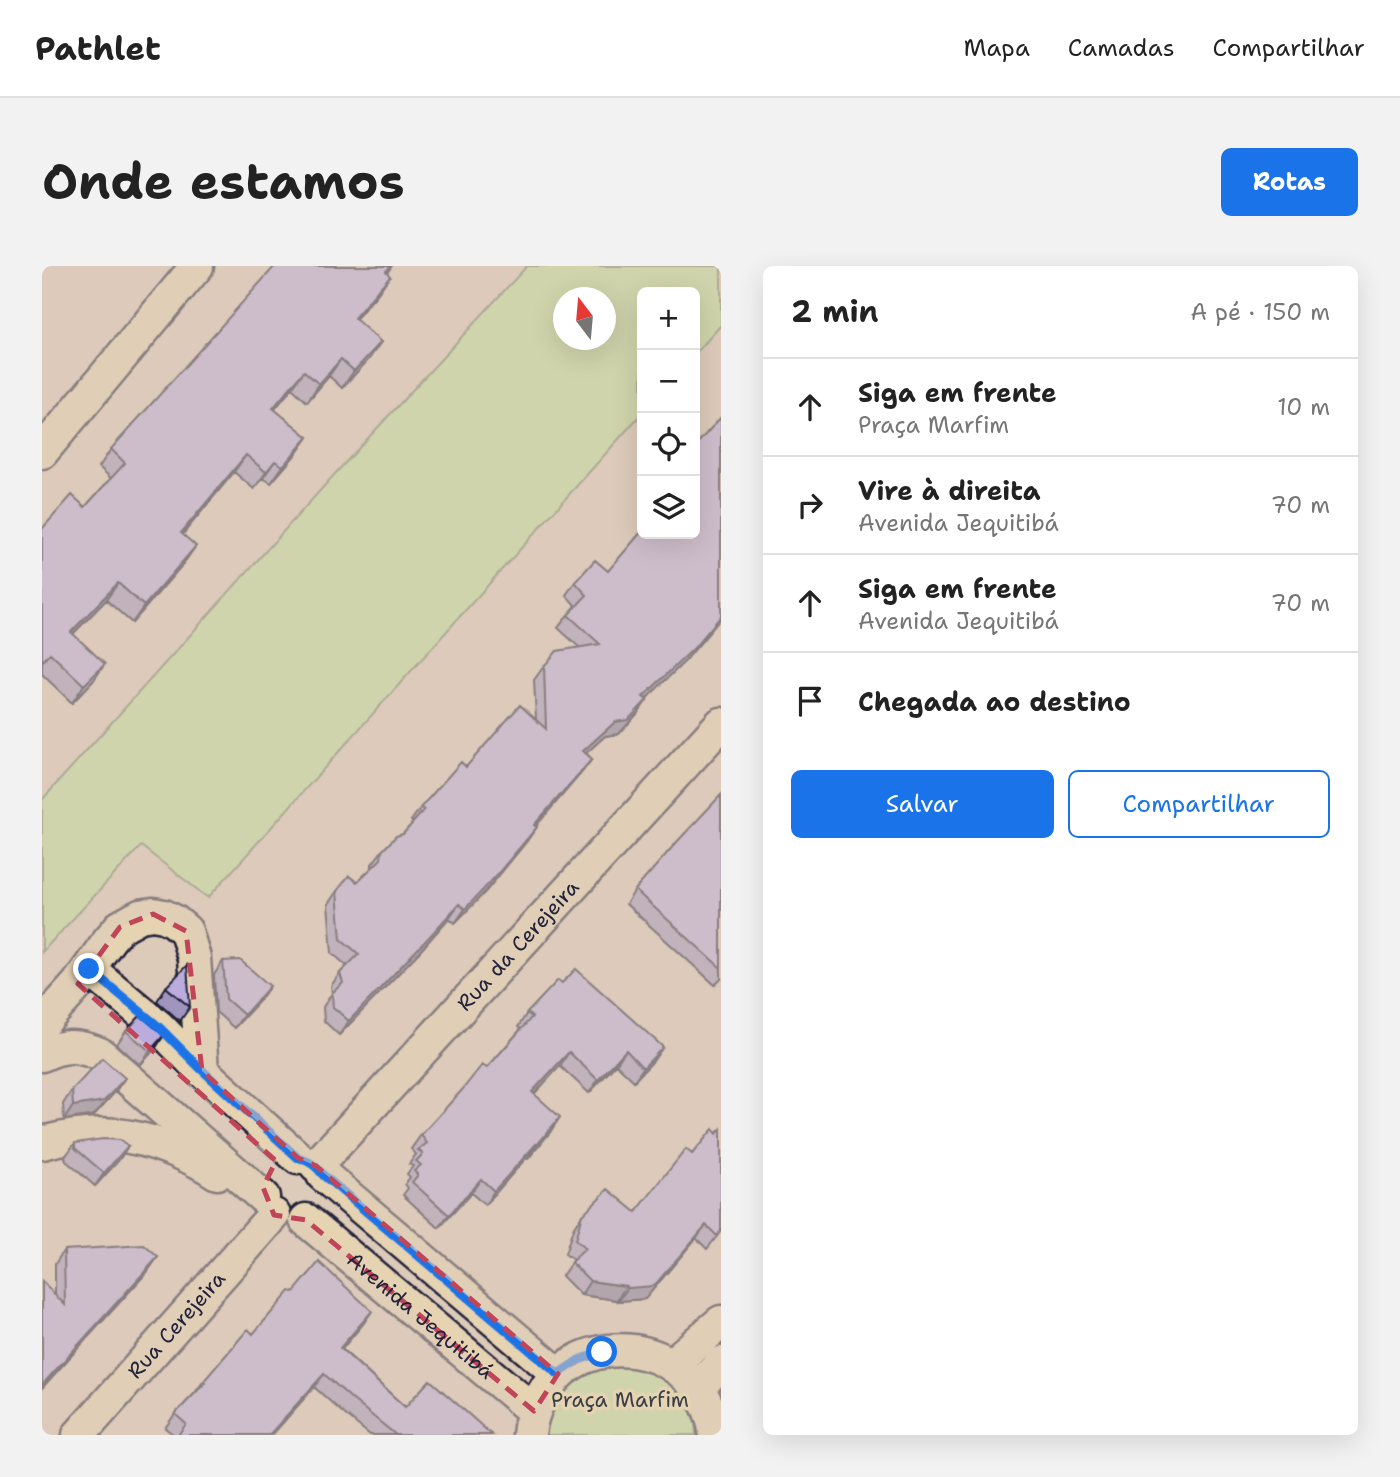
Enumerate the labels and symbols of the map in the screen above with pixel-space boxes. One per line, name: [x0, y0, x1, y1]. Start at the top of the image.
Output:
north arrow: [553, 287, 616, 350]
street label: Rua da Cerejeira: [451, 874, 585, 1017]
route end: [73, 953, 104, 984]
street label: Avenida Jequitibá: [341, 1246, 500, 1385]
street label: Rua Cerejeira: [121, 1265, 232, 1385]
route start: [586, 1336, 617, 1367]
park label: Praça Marfim: [551, 1386, 689, 1414]

